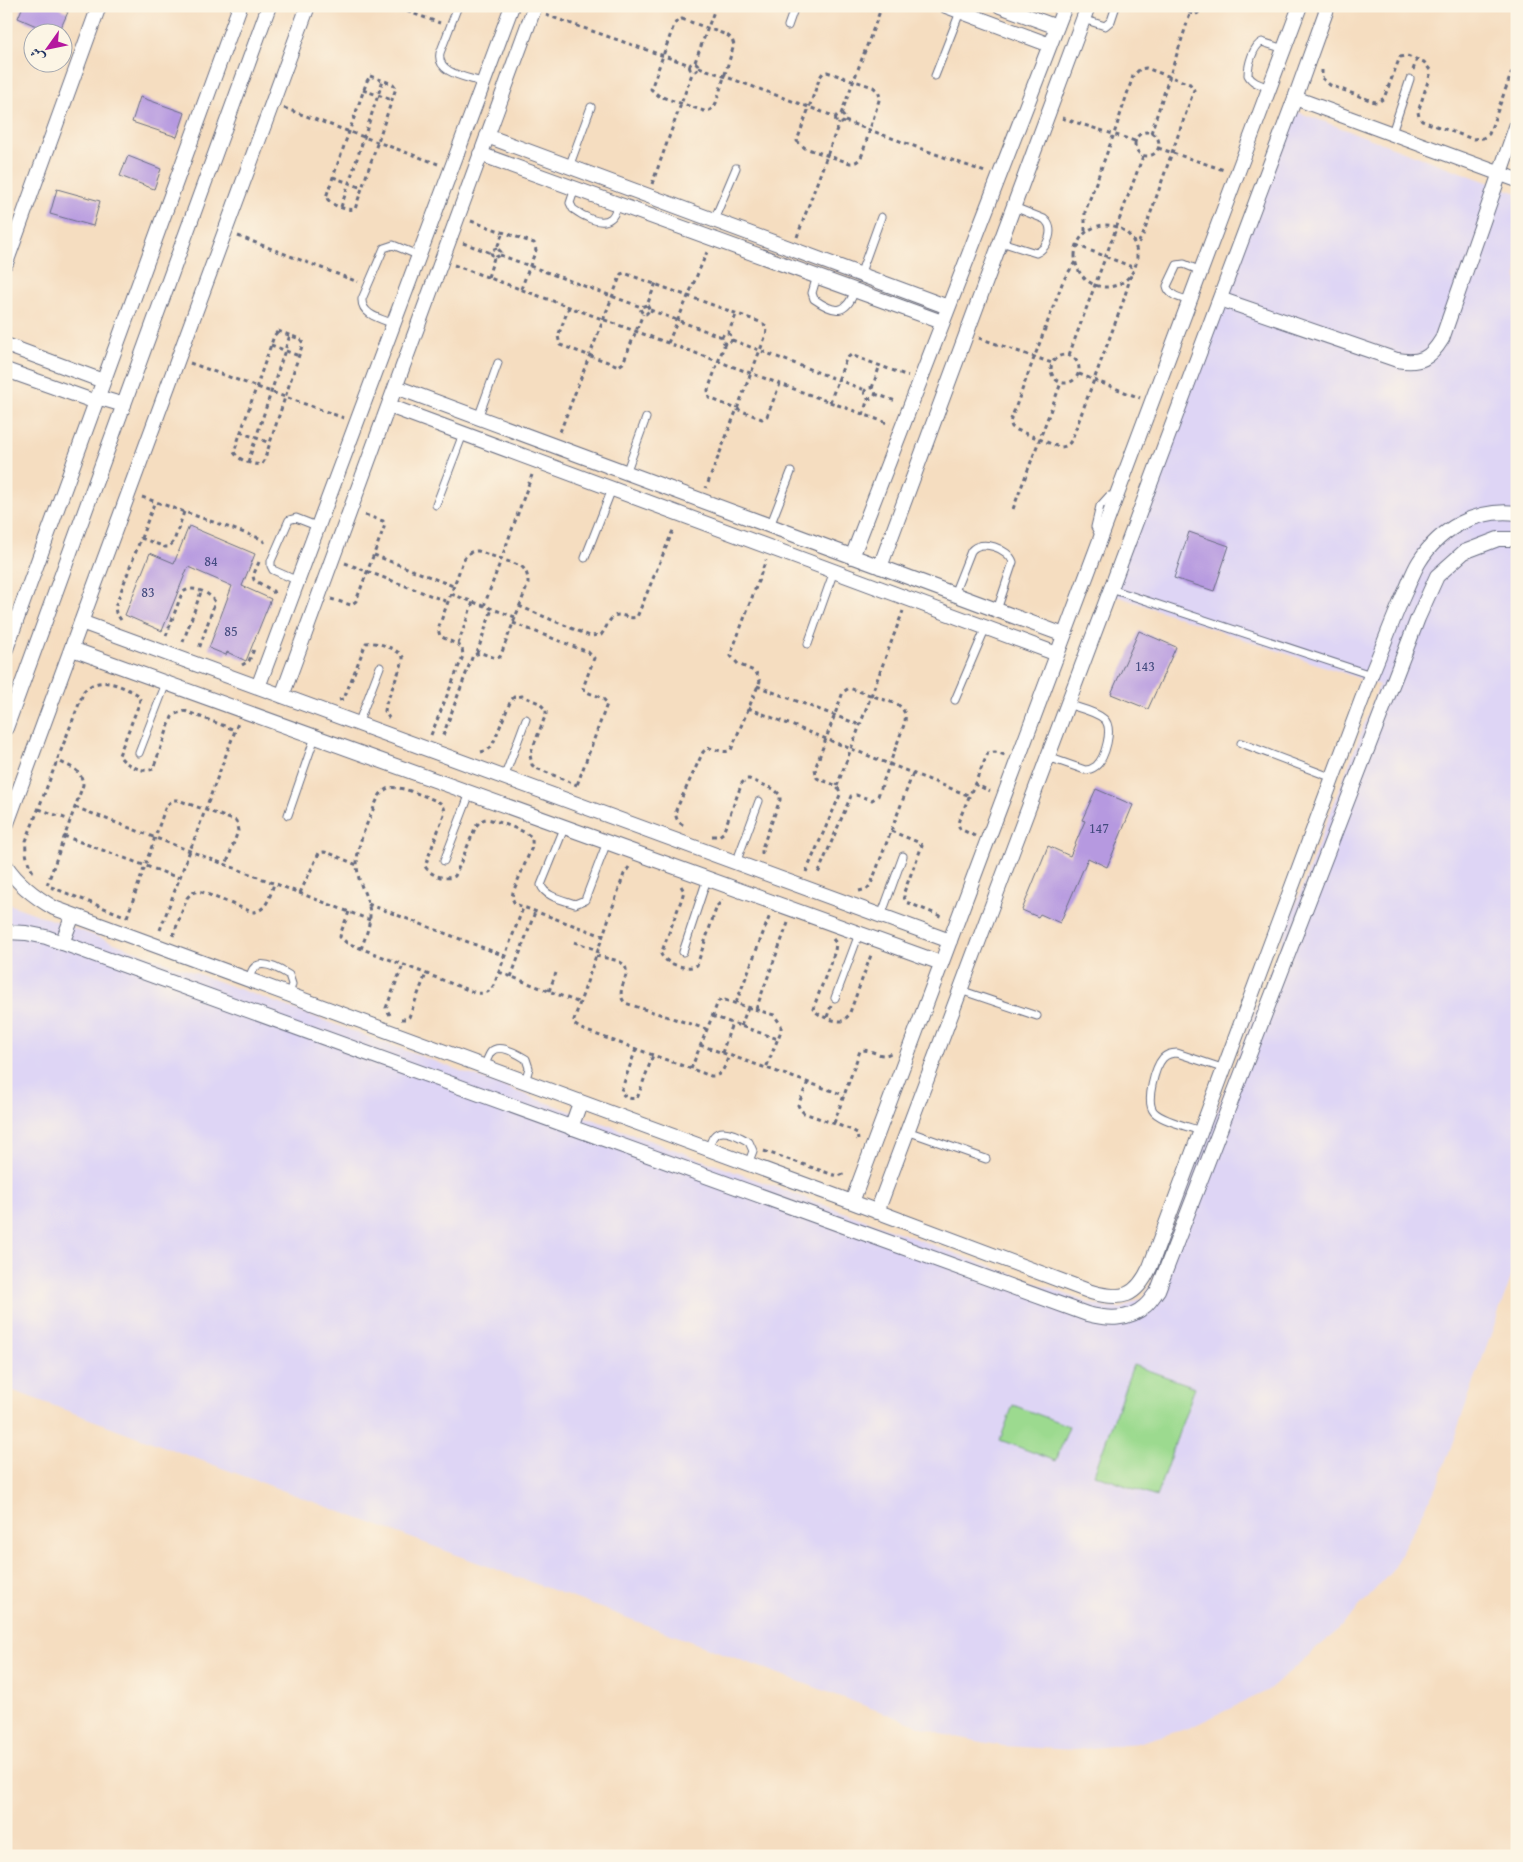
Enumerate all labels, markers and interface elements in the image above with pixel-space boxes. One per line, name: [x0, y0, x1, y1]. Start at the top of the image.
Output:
north arrow: [22, 22, 72, 72]
text: ش: [25, 44, 49, 66]
house number: 84: [204, 551, 218, 571]
house number: 83: [141, 582, 155, 602]
house number: 85: [224, 621, 238, 641]
house number: 143: [1135, 656, 1155, 676]
house number: 147: [1089, 818, 1109, 838]

